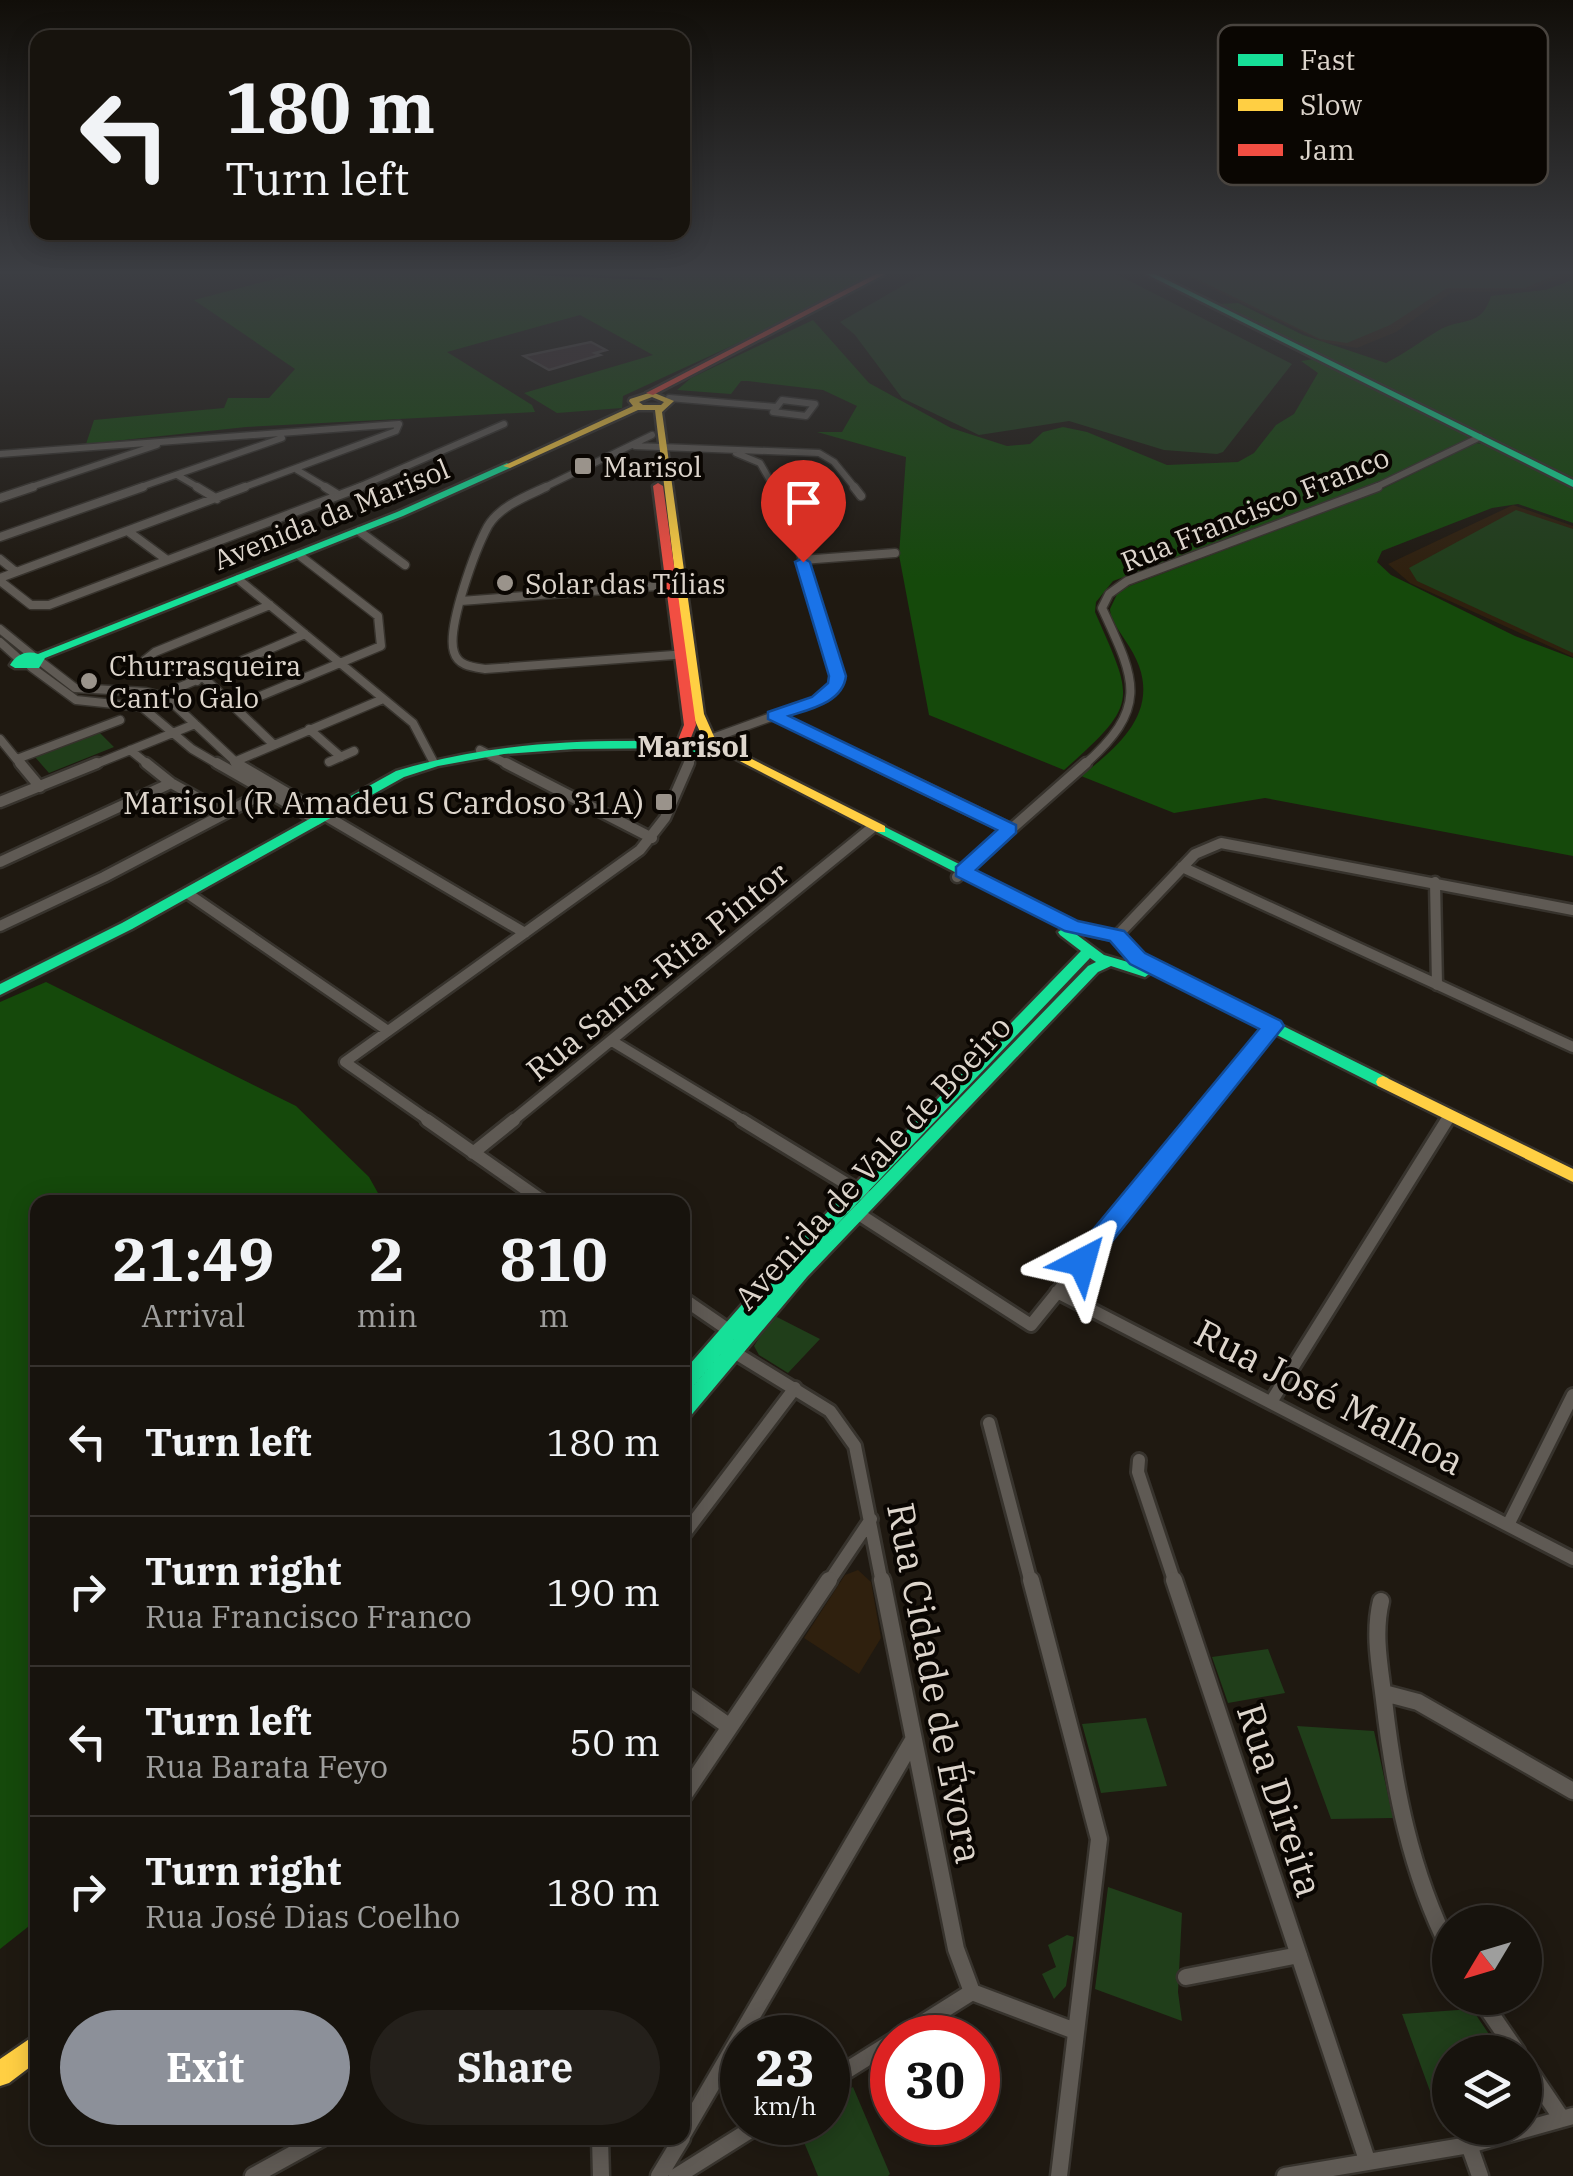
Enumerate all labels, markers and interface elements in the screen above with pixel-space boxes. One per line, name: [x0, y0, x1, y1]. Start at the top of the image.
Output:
legend: [1218, 25, 1548, 185]
text: Fast: [1300, 41, 1355, 78]
text: 180 m: [225, 61, 435, 152]
icon: left: [60, 70, 190, 200]
text: Slow: [1300, 86, 1362, 123]
text: Jam: [1300, 131, 1355, 168]
text: Turn left: [225, 149, 409, 207]
street label: Rua Francisco Franco: [1115, 438, 1395, 580]
place label: Marisol: [603, 448, 702, 485]
street label: Avenida da Marisol: [208, 450, 454, 578]
marker: Marisol: [572, 455, 594, 477]
pin: [761, 460, 846, 563]
icon: arrive: [776, 475, 831, 530]
place label: Solar das Tílias: [525, 565, 726, 602]
marker: Solar das Tílias: [494, 572, 516, 594]
place label: Churrasqueira Cant'o Galo: [109, 647, 301, 716]
marker: Churrasqueira Cant'o Galo: [78, 670, 100, 692]
district label: Marisol: [637, 726, 749, 765]
place label: Marisol (R Amadeu S Cardoso 31A): [123, 781, 644, 823]
marker: Marisol (R Amadeu S Cardoso 31A): [653, 791, 675, 813]
street label: Rua Santa-Rita Pintor: [517, 852, 797, 1090]
street label: Avenida de Vale de Boeiro: [724, 1006, 1020, 1318]
position arrow: [1030, 1210, 1134, 1314]
text: 21:49: [112, 1219, 274, 1298]
text: 2: [369, 1219, 405, 1298]
text: 810: [500, 1219, 608, 1298]
text: Arrival: [141, 1294, 245, 1336]
text: min: [357, 1294, 418, 1336]
text: m: [539, 1294, 569, 1336]
street label: Rua José Malhoa: [1187, 1307, 1473, 1485]
icon: left: [60, 1414, 115, 1469]
text: Turn left: [145, 1417, 312, 1466]
text: 180 m: [547, 1417, 660, 1466]
street label: Rua Cidade de Évora: [877, 1498, 995, 1868]
text: Turn right: [145, 1546, 341, 1595]
icon: right: [60, 1564, 115, 1619]
text: 190 m: [547, 1567, 660, 1616]
text: Rua Francisco Franco: [145, 1595, 472, 1637]
text: Turn left: [145, 1696, 312, 1745]
street label: Rua Direita: [1227, 1697, 1335, 1903]
icon: left: [60, 1714, 115, 1769]
text: 50 m: [569, 1717, 660, 1766]
text: Rua Barata Feyo: [145, 1745, 388, 1787]
text: Turn right: [145, 1846, 341, 1895]
icon: right: [60, 1864, 115, 1919]
text: 180 m: [547, 1867, 660, 1916]
text: Rua José Dias Coelho: [145, 1895, 460, 1937]
north arrow: [1432, 1905, 1542, 2015]
map controls: [1432, 1905, 1542, 2145]
button: Exit: [60, 2010, 350, 2125]
button: Share: [370, 2010, 660, 2125]
speed limit sign: 30: [870, 2015, 1000, 2145]
text: 23: [755, 2035, 815, 2100]
button: layers: [1432, 2035, 1542, 2145]
text: km/h: [753, 2089, 817, 2122]

